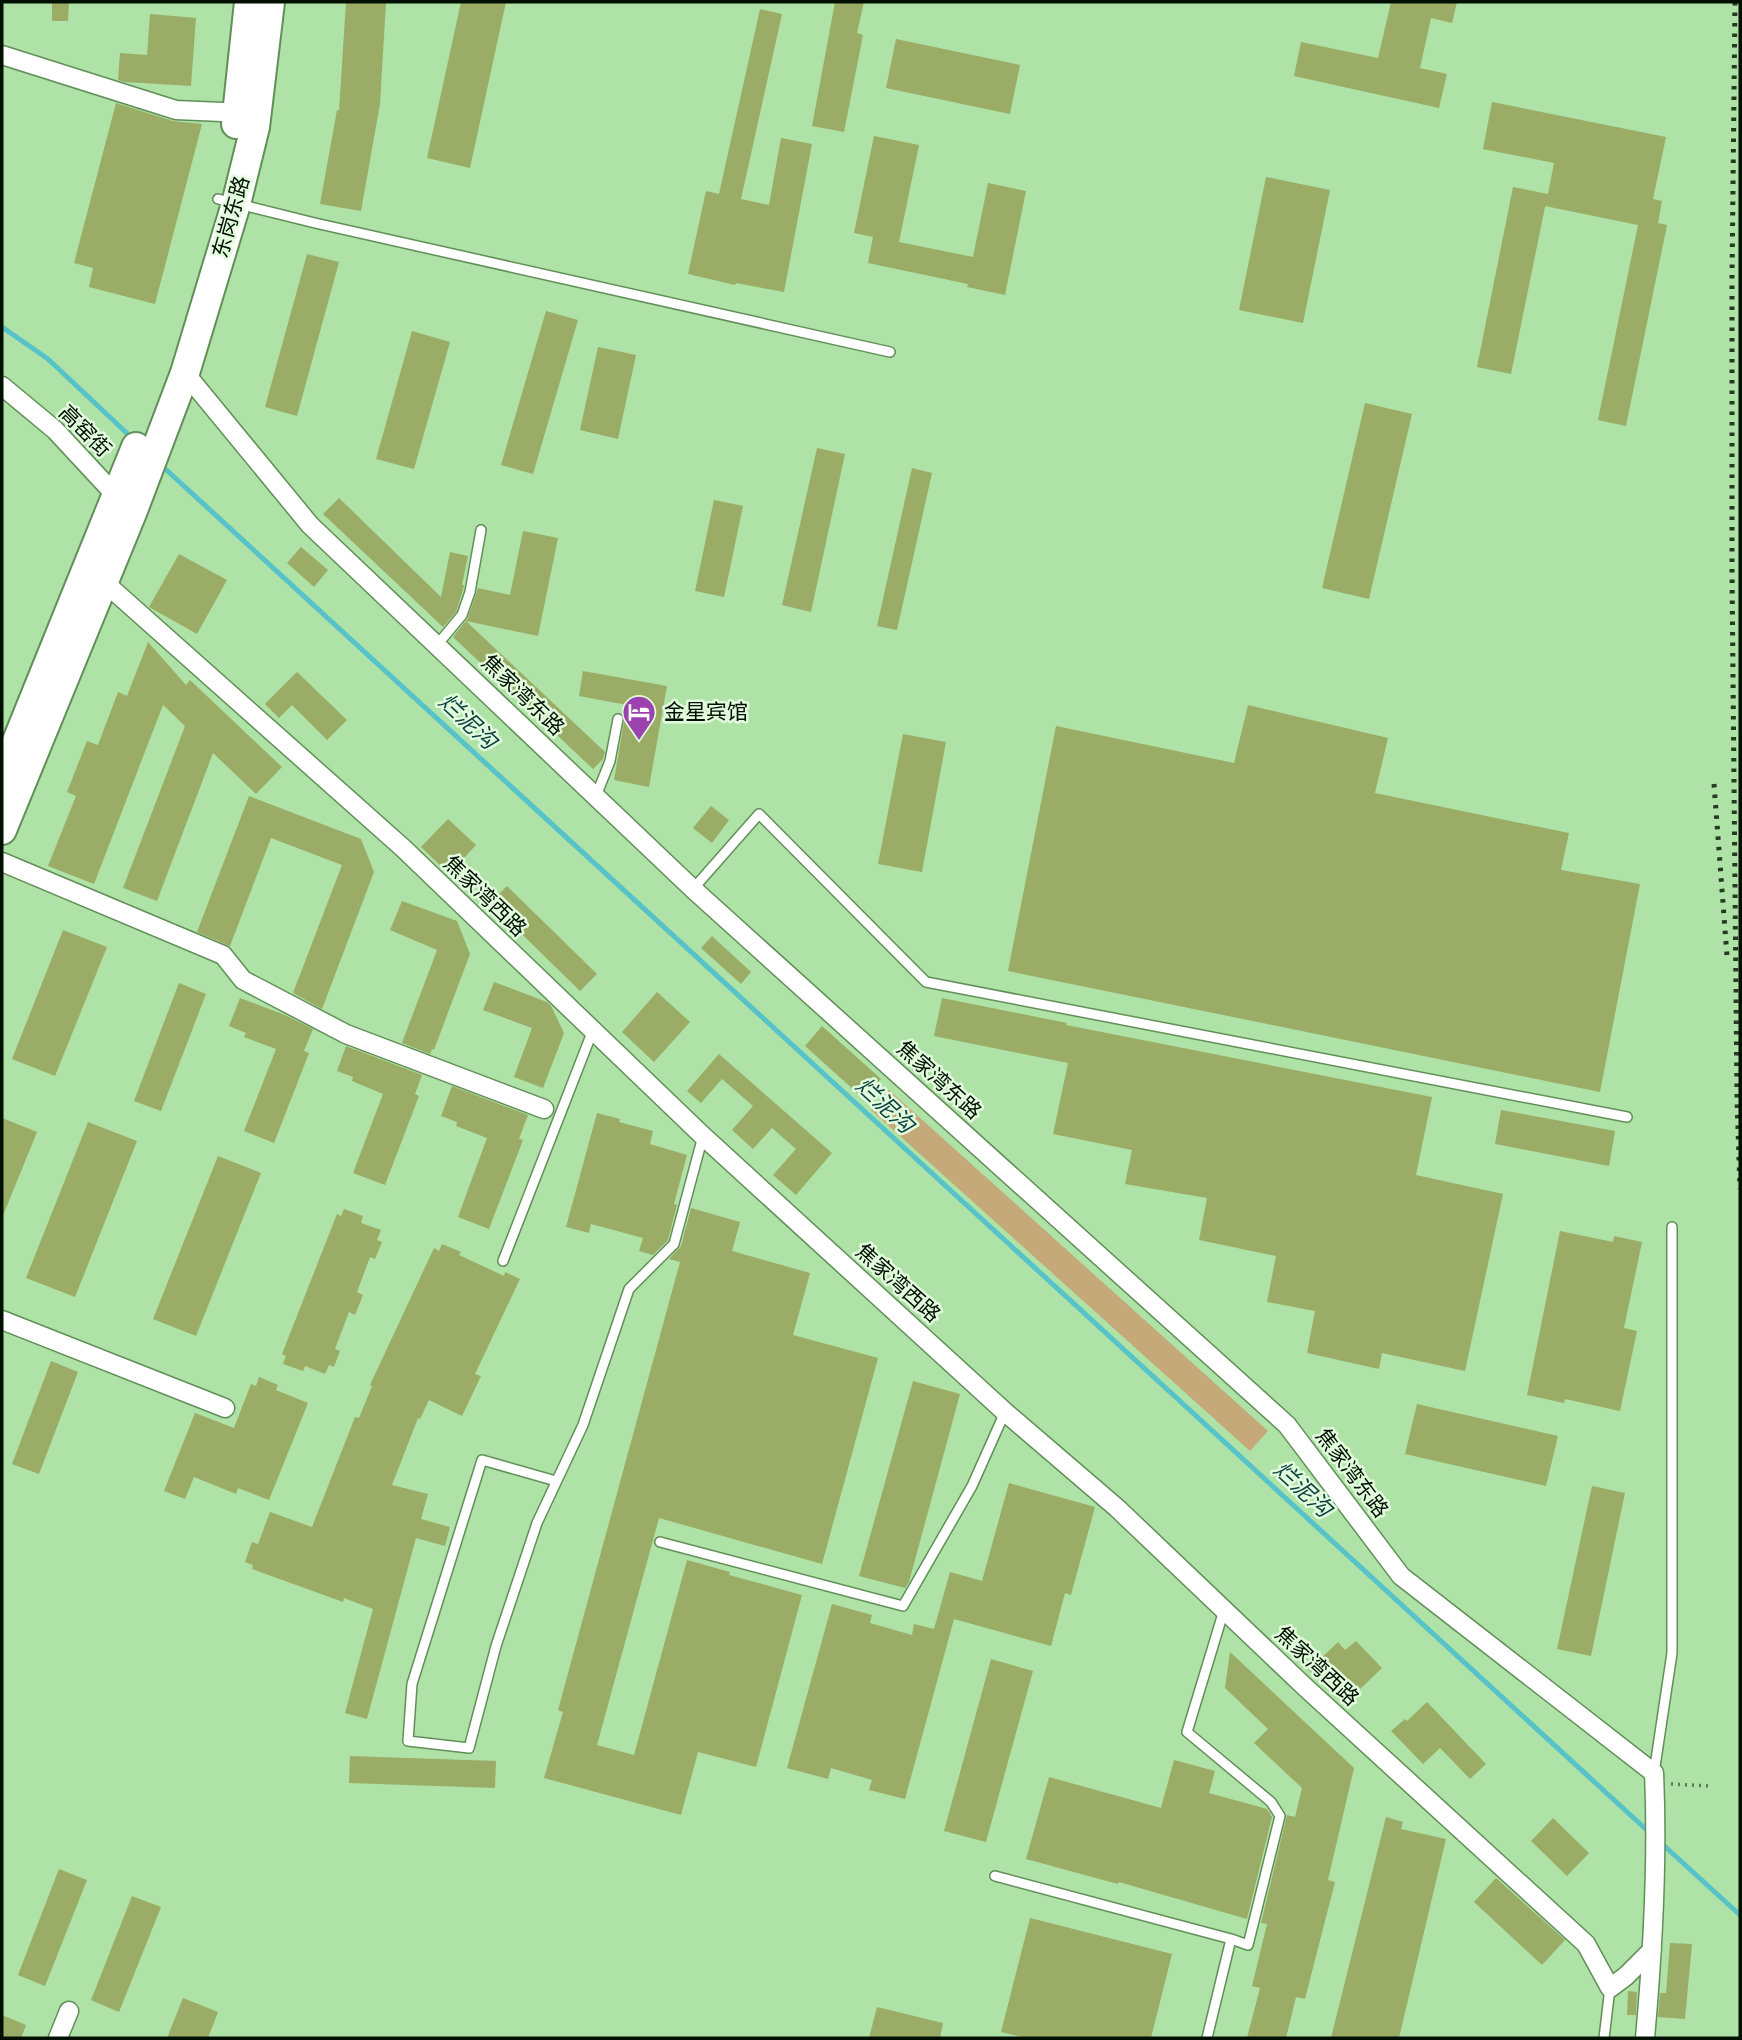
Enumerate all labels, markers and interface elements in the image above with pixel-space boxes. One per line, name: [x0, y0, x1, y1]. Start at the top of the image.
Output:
street label: 东岗东路: [206, 173, 253, 260]
street label: 高窑街: [55, 399, 117, 461]
street label: 焦家湾东路: [478, 648, 570, 739]
water label: 烂泥沟: [434, 687, 506, 756]
hotel icon: 金星宾馆: [620, 693, 658, 742]
place label: 金星宾馆: [664, 698, 748, 723]
street label: 焦家湾西路: [440, 849, 532, 940]
street label: 焦家湾东路: [893, 1034, 987, 1123]
water label: 烂泥沟: [851, 1071, 923, 1140]
street label: 焦家湾西路: [852, 1237, 946, 1326]
street label: 焦家湾东路: [1312, 1423, 1395, 1522]
water label: 烂泥沟: [1269, 1455, 1341, 1524]
street label: 焦家湾西路: [1271, 1620, 1365, 1710]

